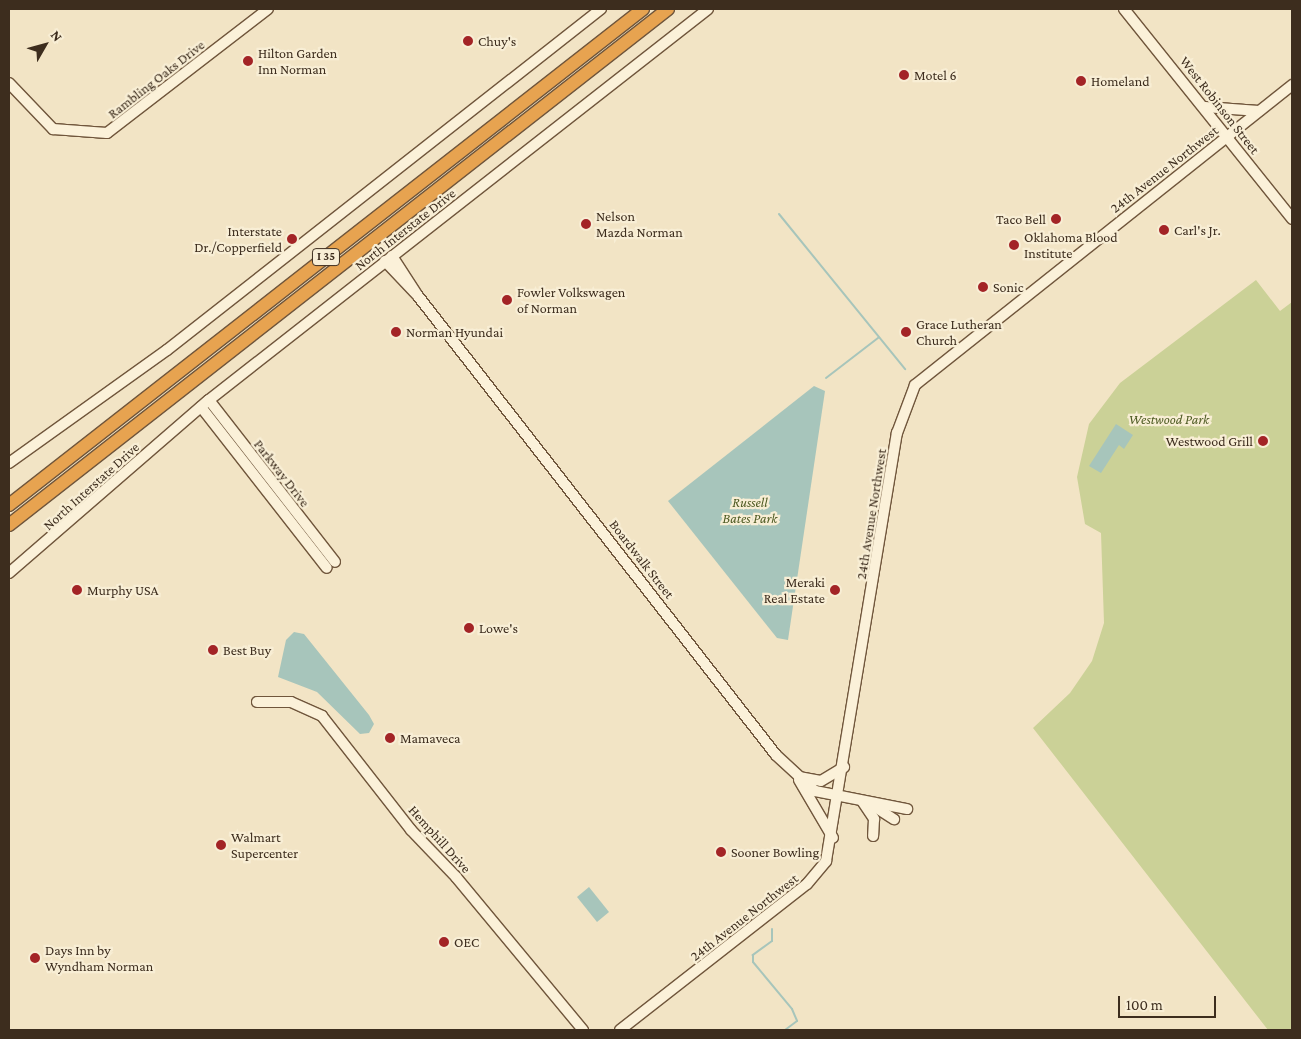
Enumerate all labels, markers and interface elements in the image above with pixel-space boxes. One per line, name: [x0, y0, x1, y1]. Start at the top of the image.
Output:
north arrow: [20, 20, 70, 70]
text: N: [48, 27, 66, 44]
place label: Chuy's: [478, 33, 516, 49]
marker: Chuy's: [462, 35, 474, 47]
street label: Rambling Oaks Drive: [104, 36, 208, 122]
place label: Hilton Garden Inn Norman: [258, 45, 337, 78]
street label: West Robinson Street: [1177, 53, 1263, 157]
marker: Hilton Garden Inn Norman: [242, 55, 254, 67]
place label: Motel 6: [914, 67, 957, 83]
marker: Motel 6: [898, 69, 910, 81]
place label: Homeland: [1091, 73, 1150, 89]
marker: Homeland: [1075, 75, 1087, 87]
street label: 24th Avenue Northwest: [1107, 122, 1221, 216]
street label: North Interstate Drive: [351, 184, 459, 274]
place label: Nelson Mazda Norman: [596, 208, 683, 240]
place label: Taco Bell: [996, 211, 1046, 227]
marker: Taco Bell: [1050, 213, 1062, 225]
marker: Nelson Mazda Norman: [580, 218, 592, 230]
place label: Carl's Jr.: [1174, 222, 1221, 238]
place label: Interstate Dr./Copperfield: [194, 223, 282, 256]
marker: Carl's Jr.: [1158, 224, 1170, 236]
place label: Oklahoma Blood Institute: [1024, 229, 1118, 262]
marker: Interstate Dr./Copperfield: [286, 233, 298, 245]
marker: Oklahoma Blood Institute: [1008, 239, 1020, 251]
road number: I 35: [311, 248, 341, 266]
place label: Sonic: [993, 279, 1023, 295]
marker: Sonic: [977, 281, 989, 293]
place label: Fowler Volkswagen of Norman: [517, 284, 625, 316]
marker: Fowler Volkswagen of Norman: [501, 294, 513, 306]
place label: Grace Lutheran Church: [916, 316, 1002, 348]
place label: Norman Hyundai: [406, 324, 503, 340]
marker: Norman Hyundai: [390, 326, 402, 338]
marker: Grace Lutheran Church: [900, 326, 912, 338]
park label: Westwood Park: [1129, 411, 1209, 427]
place label: Westwood Grill: [1166, 433, 1253, 449]
marker: Westwood Grill: [1257, 435, 1269, 447]
street label: Parkway Drive: [251, 436, 313, 510]
street label: North Interstate Drive: [40, 438, 142, 534]
street label: 24th Avenue Northwest: [852, 447, 890, 581]
park label: Russell Bates Park: [723, 494, 777, 526]
street label: Boardwalk Street: [606, 516, 678, 602]
place label: Meraki Real Estate: [764, 574, 825, 606]
place label: Murphy USA: [87, 582, 159, 598]
marker: Murphy USA: [71, 584, 83, 596]
marker: Meraki Real Estate: [829, 584, 841, 596]
place label: Lowe's: [479, 620, 518, 636]
marker: Lowe's: [463, 622, 475, 634]
place label: Best Buy: [223, 642, 271, 658]
marker: Best Buy: [207, 644, 219, 656]
place label: Mamaveca: [400, 730, 461, 746]
marker: Mamaveca: [384, 732, 396, 744]
street label: Hemphill Drive: [405, 802, 475, 876]
place label: Walmart Supercenter: [231, 829, 298, 862]
marker: Walmart Supercenter: [215, 839, 227, 851]
place label: Sooner Bowling: [731, 844, 819, 860]
marker: Sooner Bowling: [715, 846, 727, 858]
street label: 24th Avenue Northwest: [687, 870, 801, 964]
place label: OEC: [454, 934, 479, 950]
marker: OEC: [438, 936, 450, 948]
place label: Days Inn by Wyndham Norman: [45, 942, 153, 974]
marker: Days Inn by Wyndham Norman: [29, 952, 41, 964]
scale bar: [1121, 986, 1218, 1018]
text: 100 m: [1126, 997, 1163, 1013]

